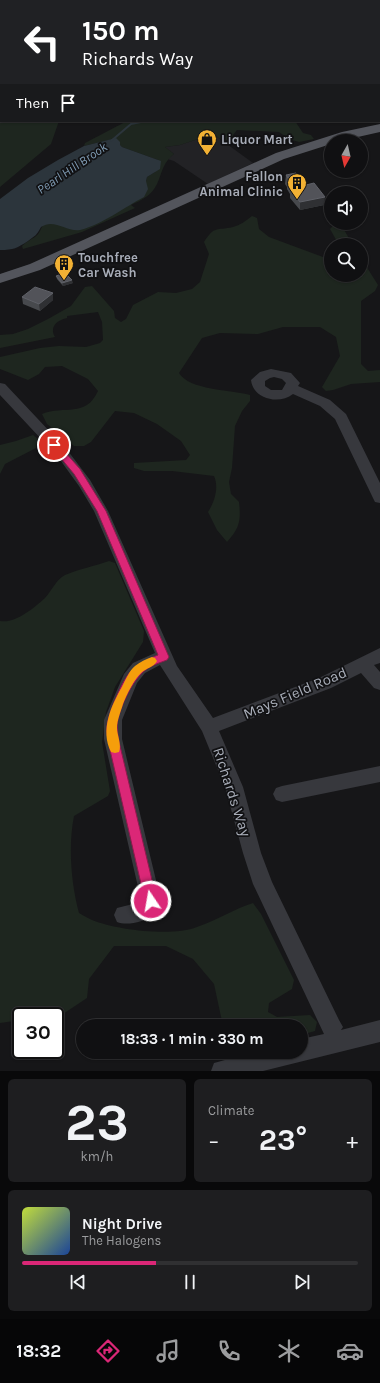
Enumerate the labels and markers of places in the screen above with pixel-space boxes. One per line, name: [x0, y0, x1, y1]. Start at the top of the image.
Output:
shop icon: Liquor Mart: [196, 128, 218, 156]
place label: Liquor Mart: [221, 132, 293, 148]
place label: Fallon Animal Clinic: [200, 169, 283, 199]
building icon: Fallon Animal Clinic: [286, 172, 308, 200]
place label: Touchfree Car Wash: [78, 250, 138, 280]
building icon: Touchfree Car Wash: [53, 253, 75, 281]
pin: [37, 428, 71, 462]

